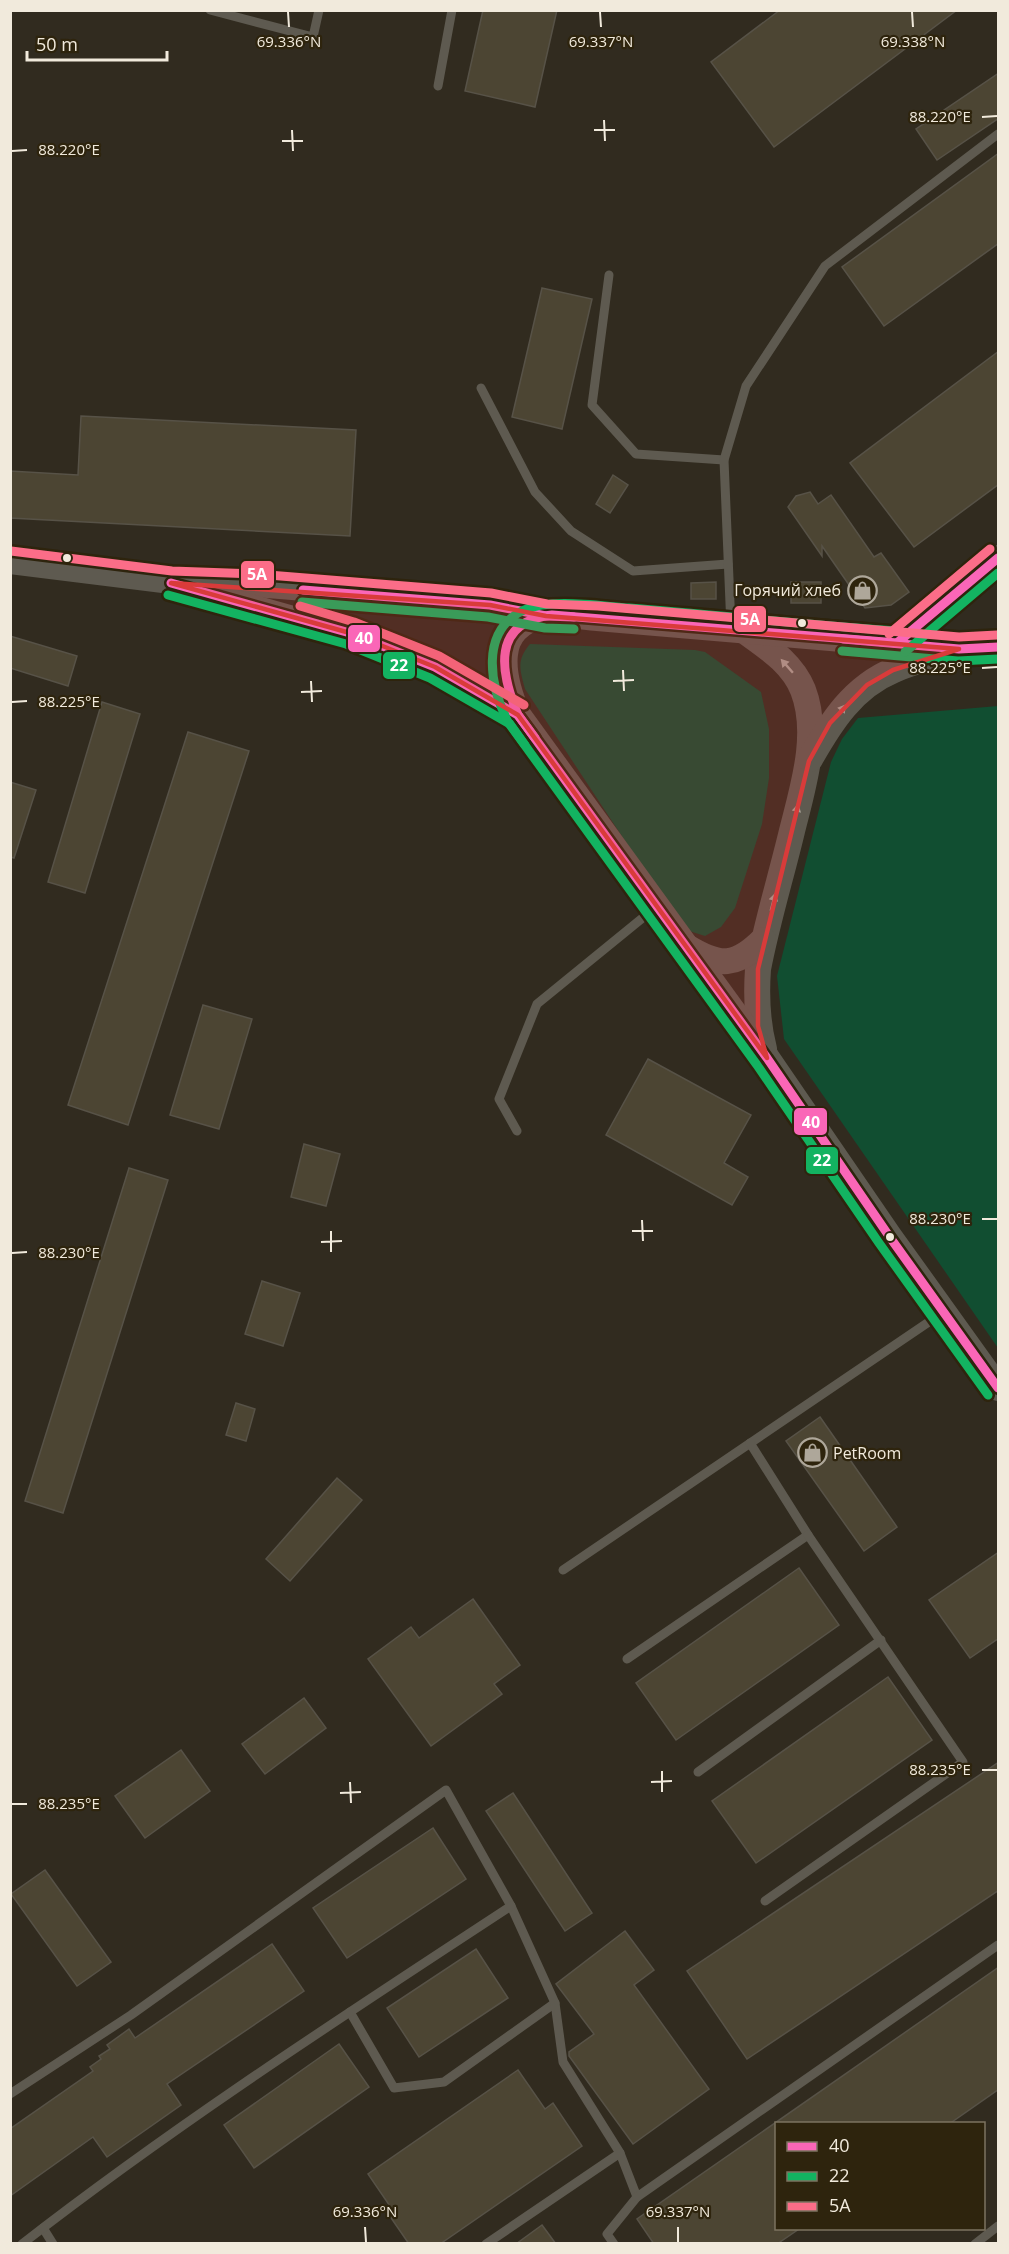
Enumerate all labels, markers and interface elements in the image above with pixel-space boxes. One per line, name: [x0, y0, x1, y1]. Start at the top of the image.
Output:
scale bar: [27, 24, 166, 62]
text: 69.336°N: [257, 31, 321, 51]
text: 69.337°N: [569, 31, 633, 51]
text: 69.338°N: [881, 31, 945, 51]
text: 50 m: [36, 32, 78, 56]
text: 88.220°E: [909, 106, 971, 126]
text: 88.220°E: [38, 139, 100, 159]
unlabelled marker: [61, 552, 73, 564]
line badge: 5А: [240, 560, 275, 589]
text: 5А: [247, 563, 268, 585]
shop icon: Горячий хлеб: [846, 574, 878, 606]
place label: Горячий хлеб: [734, 579, 841, 601]
line badge: 5А: [733, 605, 767, 633]
text: 5А: [740, 608, 761, 630]
unlabelled marker: [796, 617, 808, 629]
line badge: 40: [347, 624, 381, 653]
text: 40: [355, 627, 373, 649]
line badge: 22: [382, 651, 416, 680]
text: 22: [390, 654, 408, 676]
text: 88.225°E: [909, 657, 971, 677]
one-way arrow: [781, 659, 794, 674]
text: 88.225°E: [38, 691, 100, 711]
one-way arrow: [833, 704, 845, 719]
one-way arrow: [792, 804, 802, 822]
one-way arrow: [769, 893, 779, 912]
line badge: 40: [793, 1107, 828, 1136]
text: 40: [802, 1111, 820, 1133]
line badge: 22: [805, 1146, 839, 1175]
text: 22: [813, 1149, 831, 1171]
text: 88.230°E: [909, 1208, 971, 1228]
unlabelled marker: [884, 1231, 896, 1243]
text: 88.230°E: [38, 1242, 100, 1262]
shop icon: PetRoom: [796, 1437, 828, 1469]
place label: PetRoom: [833, 1442, 901, 1464]
text: 88.235°E: [909, 1759, 971, 1779]
text: 88.235°E: [38, 1793, 100, 1813]
legend: [775, 2122, 985, 2230]
text: 40: [829, 2133, 850, 2157]
text: 22: [829, 2163, 850, 2187]
text: 5А: [829, 2193, 851, 2217]
text: 69.336°N: [333, 2201, 397, 2221]
text: 69.337°N: [646, 2201, 710, 2221]

